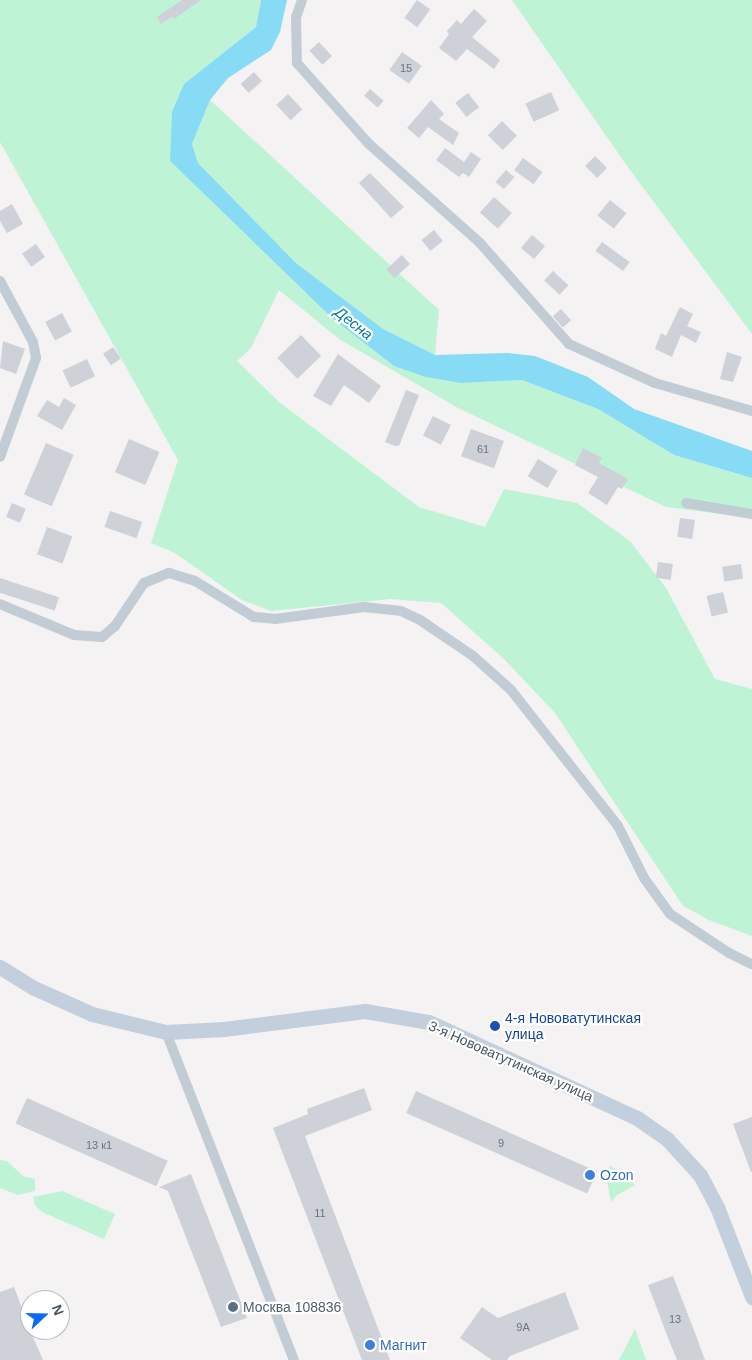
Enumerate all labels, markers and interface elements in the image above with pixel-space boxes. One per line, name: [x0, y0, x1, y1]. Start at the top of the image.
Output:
house number: 15: [400, 61, 412, 75]
water label: Десна: [332, 303, 376, 343]
house number: 61: [477, 442, 489, 456]
place label: 4-я Нововатутинская улица: [505, 1010, 641, 1042]
street label: 3-я Нововатутинская улица: [426, 1017, 596, 1105]
marker: 4-я Нововатутинская улица: [489, 1020, 501, 1032]
house number: 9: [498, 1136, 504, 1150]
house number: 13 к1: [86, 1138, 112, 1152]
place label: Ozon: [600, 1167, 633, 1183]
marker: Ozon: [584, 1169, 596, 1181]
house number: 11: [314, 1206, 326, 1220]
north arrow: [20, 1290, 70, 1340]
place label: Москва 108836: [243, 1299, 341, 1315]
marker: Москва 108836: [227, 1301, 239, 1313]
text: N: [49, 1302, 67, 1318]
house number: 13: [669, 1312, 681, 1326]
house number: 9А: [516, 1320, 530, 1334]
place label: Магнит: [380, 1337, 427, 1353]
marker: Магнит: [364, 1339, 376, 1351]

